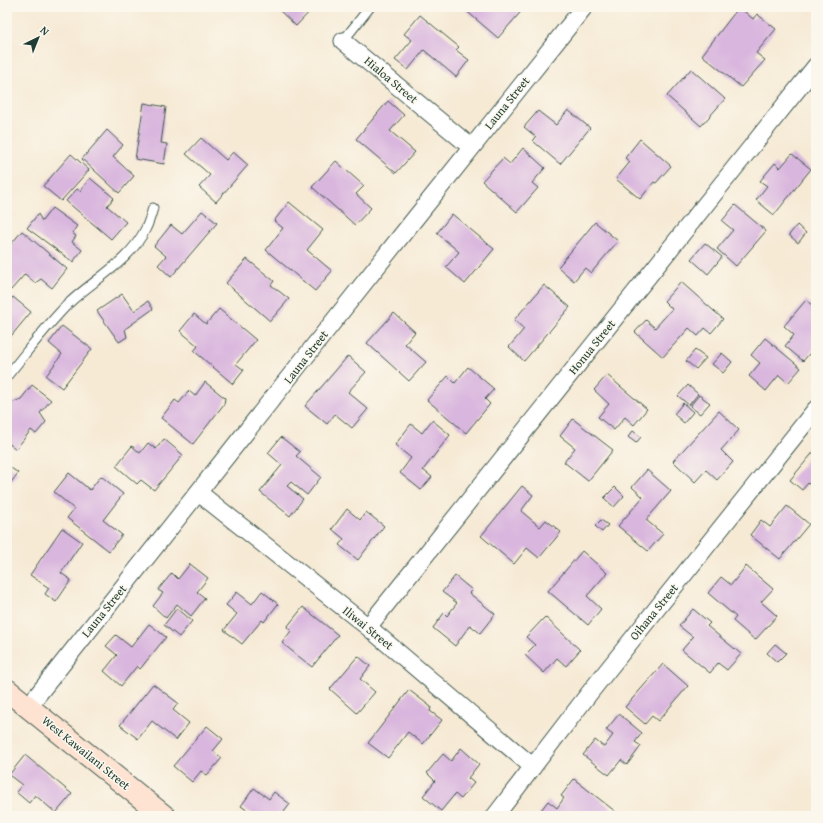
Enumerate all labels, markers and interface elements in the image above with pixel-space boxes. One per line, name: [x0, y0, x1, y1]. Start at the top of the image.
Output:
north arrow: [18, 18, 58, 58]
text: N: [37, 22, 53, 39]
street label: Hialoa Street: [361, 52, 422, 108]
street label: Launa Street: [480, 72, 534, 133]
street label: Honua Street: [564, 315, 619, 378]
street label: Launa Street: [279, 326, 332, 387]
street label: Oihana Street: [625, 579, 682, 644]
street label: Launa Street: [77, 580, 131, 641]
street label: Iliwai Street: [339, 602, 398, 654]
street label: West Kawailani Street: [39, 712, 135, 794]

